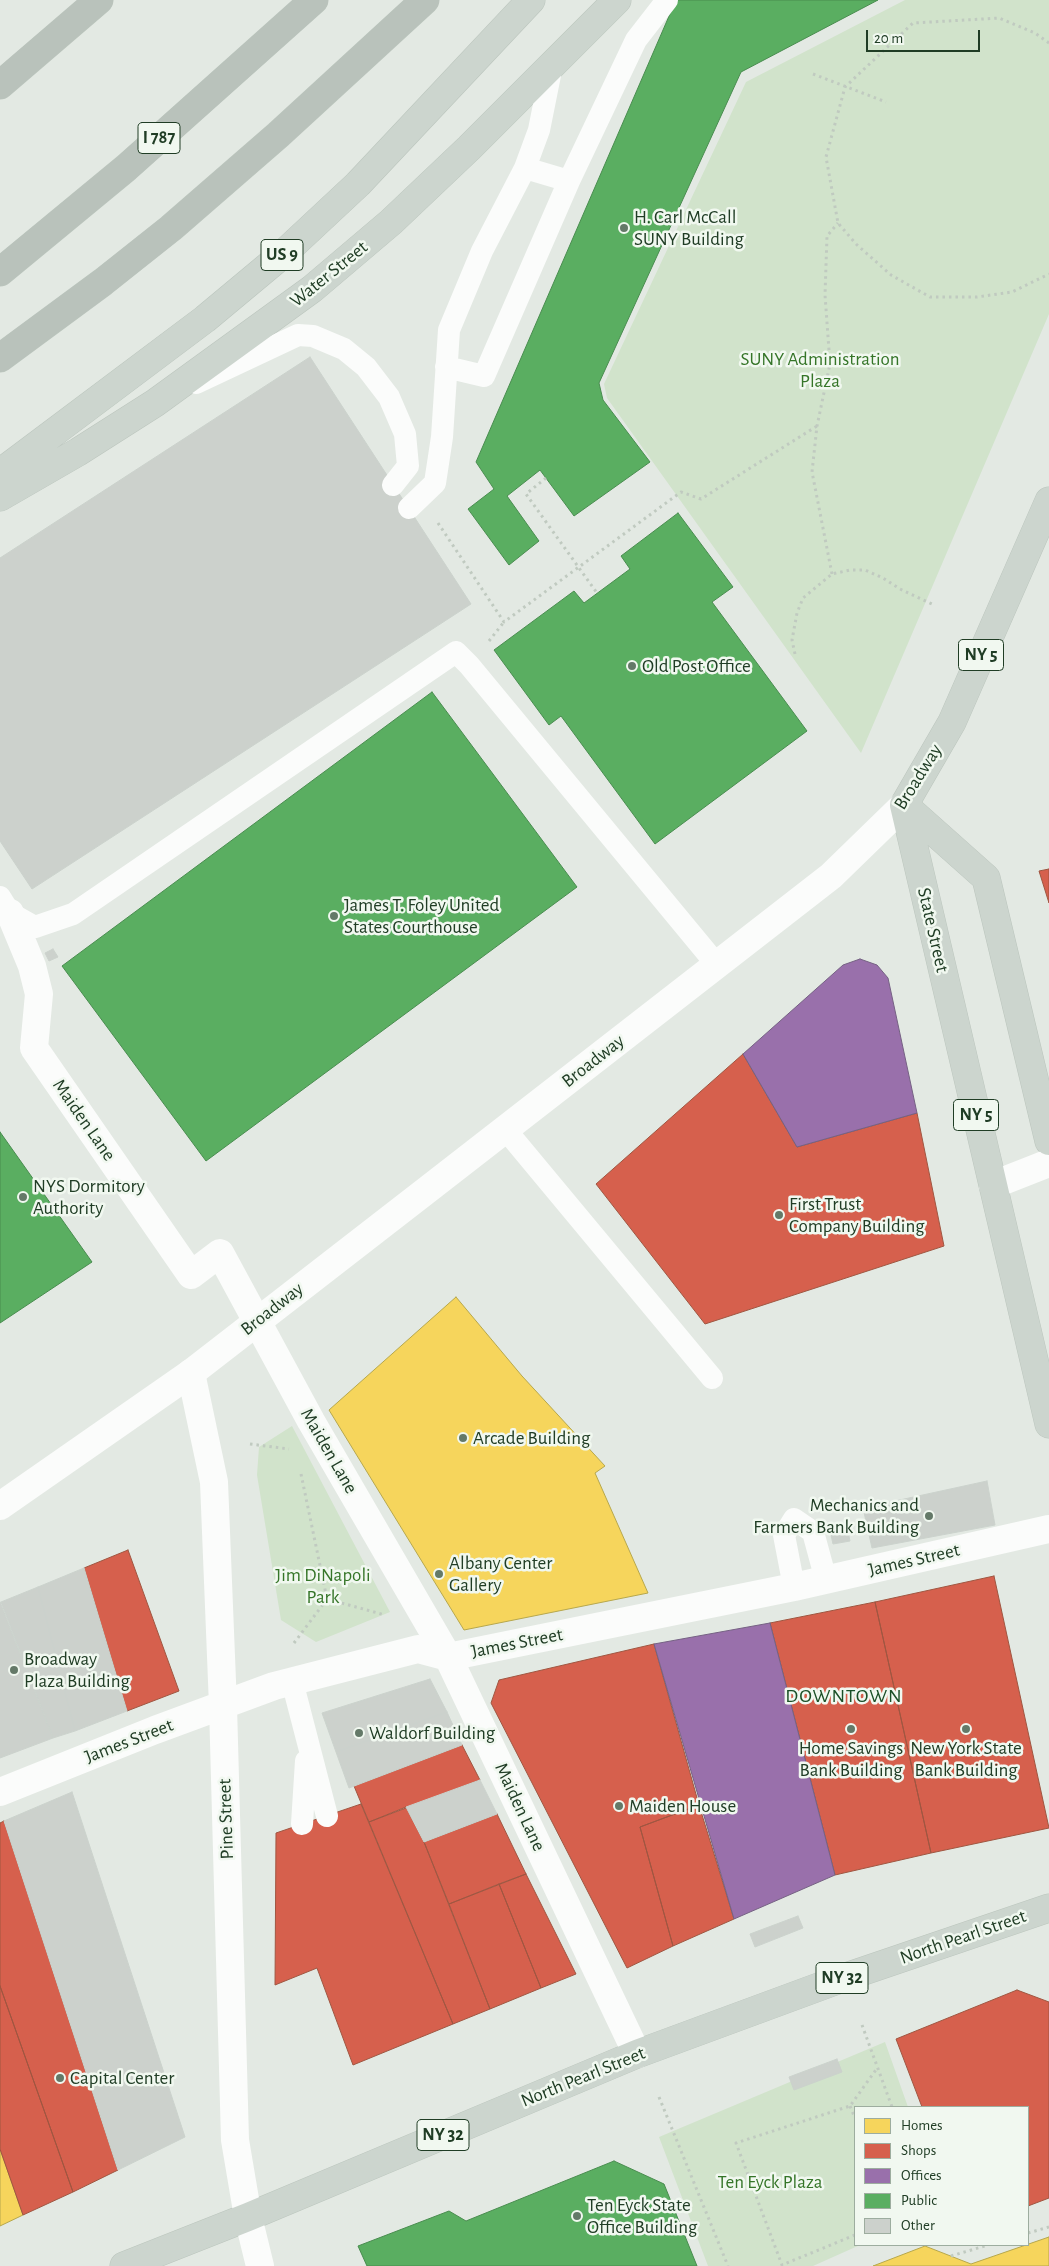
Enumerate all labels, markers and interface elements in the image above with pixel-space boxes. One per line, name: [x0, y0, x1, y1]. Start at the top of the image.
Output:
scale bar: [869, 20, 983, 52]
text: 20 m: [874, 31, 903, 46]
road number: I 787: [138, 122, 180, 154]
place label: H. Carl McCall SUNY Building: [634, 206, 744, 250]
marker: H. Carl McCall SUNY Building: [618, 222, 630, 234]
street label: Water Street: [286, 236, 372, 312]
road number: US 9: [261, 240, 303, 270]
park label: SUNY Administration Plaza: [740, 348, 900, 392]
road number: NY 5: [958, 640, 1004, 670]
place label: Old Post Office: [642, 655, 751, 677]
marker: Old Post Office: [626, 660, 638, 672]
street label: Broadway: [889, 740, 947, 814]
street label: State Street: [912, 885, 954, 975]
place label: James T. Foley United States Courthouse: [344, 894, 499, 938]
marker: James T. Foley United States Courthouse: [328, 910, 340, 922]
street label: Broadway: [557, 1029, 629, 1093]
street label: Maiden Lane: [47, 1075, 121, 1165]
road number: NY 5: [954, 1100, 998, 1130]
place label: NYS Dormitory Authority: [33, 1175, 145, 1219]
marker: NYS Dormitory Authority: [17, 1191, 29, 1203]
place label: First Trust Company Building: [789, 1193, 924, 1237]
marker: First Trust Company Building: [773, 1209, 785, 1221]
street label: Broadway: [236, 1277, 308, 1341]
street label: Maiden Lane: [295, 1404, 363, 1498]
place label: Arcade Building: [473, 1427, 590, 1449]
marker: Arcade Building: [457, 1432, 469, 1444]
place label: Mechanics and Farmers Bank Building: [753, 1494, 919, 1538]
marker: Mechanics and Farmers Bank Building: [923, 1510, 935, 1522]
street label: James Street: [866, 1538, 962, 1582]
place label: Albany Center Gallery: [449, 1552, 552, 1596]
park label: Jim DiNapoli Park: [275, 1564, 371, 1608]
marker: Albany Center Gallery: [433, 1568, 445, 1580]
street label: James Street: [469, 1623, 565, 1663]
place label: Broadway Plaza Building: [24, 1648, 130, 1692]
marker: Broadway Plaza Building: [8, 1664, 20, 1676]
district label: DOWNTOWN: [784, 1684, 904, 1708]
street label: James Street: [82, 1714, 176, 1768]
place label: Waldorf Building: [369, 1722, 495, 1744]
marker: Home Savings Bank Building: [845, 1723, 857, 1735]
marker: New York State Bank Building: [960, 1723, 972, 1735]
marker: Waldorf Building: [353, 1727, 365, 1739]
place label: Home Savings Bank Building: [799, 1737, 903, 1781]
place label: New York State Bank Building: [910, 1737, 1022, 1781]
street label: Maiden Lane: [490, 1759, 550, 1855]
street label: Pine Street: [213, 1778, 239, 1860]
place label: Maiden House: [629, 1795, 736, 1817]
marker: Maiden House: [613, 1800, 625, 1812]
street label: North Pearl Street: [897, 1905, 1029, 1969]
road number: NY 32: [816, 1962, 868, 1994]
street label: North Pearl Street: [517, 2042, 649, 2112]
place label: Capital Center: [70, 2067, 174, 2089]
marker: Capital Center: [54, 2072, 66, 2084]
legend: [854, 2106, 1029, 2246]
text: Homes: [901, 2118, 943, 2133]
road number: NY 32: [417, 2120, 469, 2150]
text: Shops: [901, 2143, 936, 2158]
text: Offices: [901, 2168, 942, 2183]
park label: Ten Eyck Plaza: [717, 2171, 823, 2193]
text: Public: [901, 2193, 937, 2208]
place label: Ten Eyck State Office Building: [587, 2194, 697, 2238]
marker: Ten Eyck State Office Building: [571, 2210, 583, 2222]
text: Other: [901, 2218, 935, 2233]

